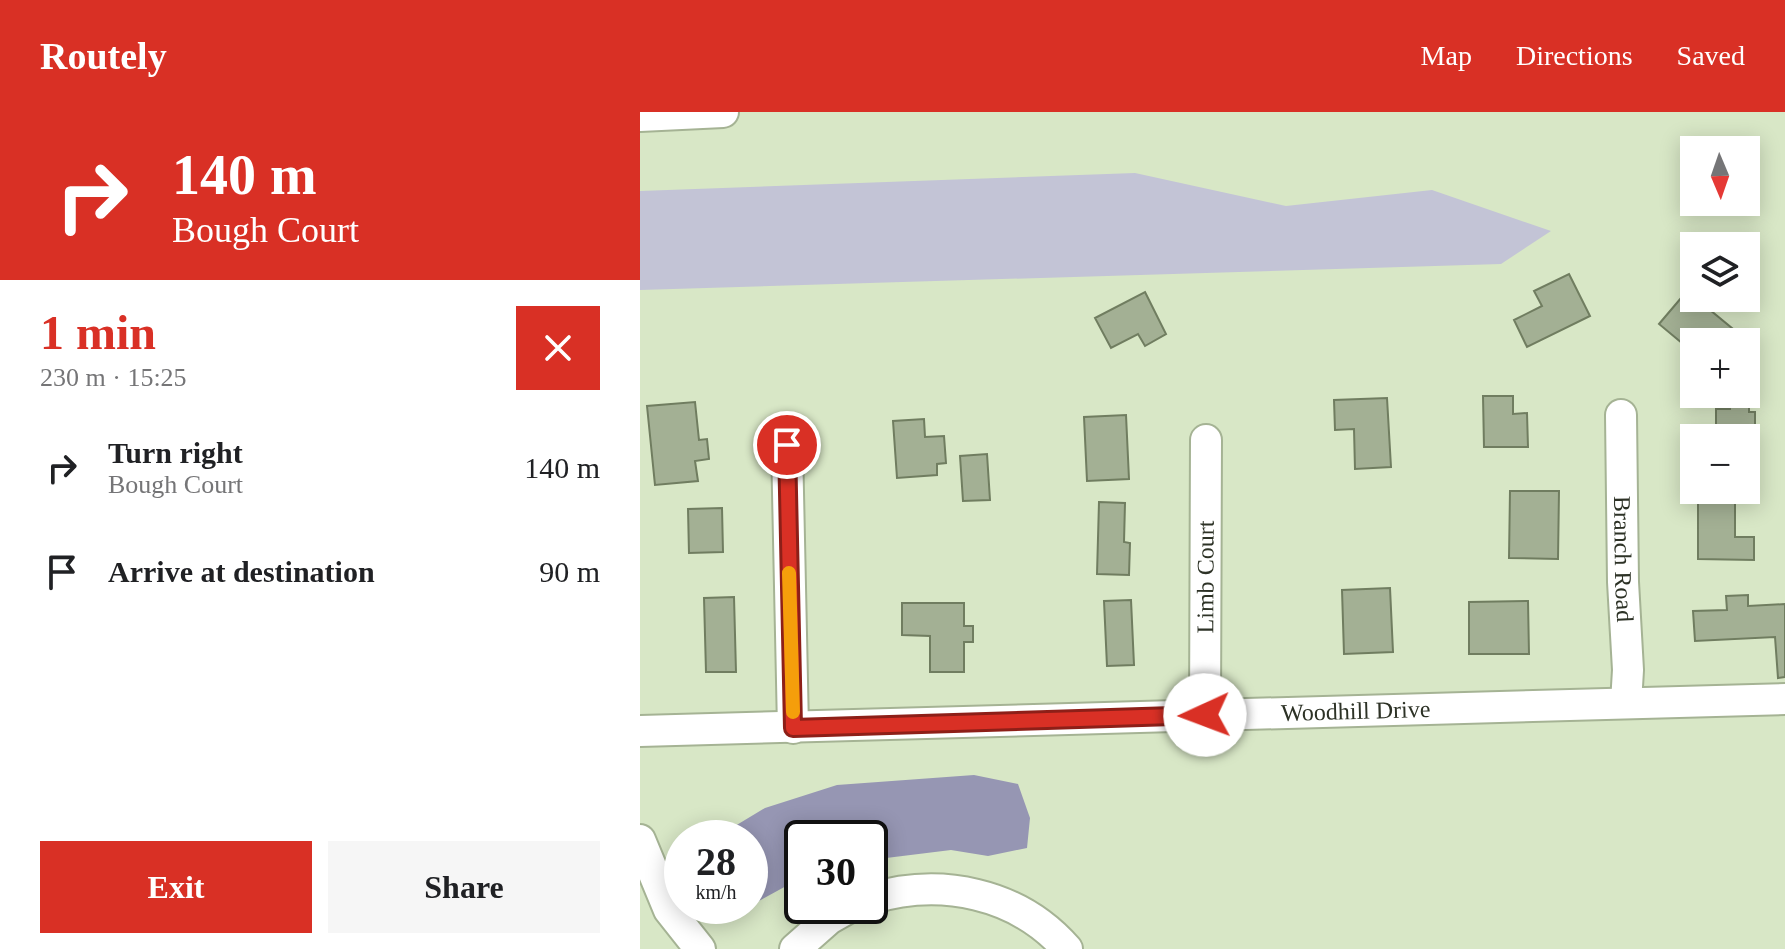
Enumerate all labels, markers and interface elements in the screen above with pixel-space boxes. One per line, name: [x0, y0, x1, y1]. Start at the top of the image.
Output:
text: Routely: [40, 35, 167, 77]
text: Map: [1421, 40, 1472, 71]
text: Directions: [1516, 40, 1633, 71]
text: Saved: [1677, 40, 1745, 71]
north arrow: [1680, 136, 1760, 216]
map controls: [1680, 136, 1760, 504]
icon: right: [40, 144, 144, 248]
text: 140 m: [172, 144, 317, 206]
text: Bough Court: [172, 210, 359, 250]
button: layers: [1680, 232, 1760, 312]
text: 1 min: [40, 306, 156, 359]
button: close: [516, 306, 600, 390]
button: +: [1680, 328, 1760, 408]
text: 230 m · 15:25: [40, 363, 187, 392]
pin: [753, 411, 821, 479]
icon: arrive: [765, 423, 809, 467]
button: −: [1680, 424, 1760, 504]
text: Turn right: [108, 436, 243, 469]
icon: right: [40, 446, 84, 490]
text: 140 m: [524, 451, 600, 484]
text: Bough Court: [108, 470, 243, 499]
street label: Branch Road: [1609, 496, 1638, 623]
street label: Limb Court: [1192, 520, 1219, 633]
icon: arrive: [40, 550, 84, 594]
text: Arrive at destination: [108, 555, 375, 588]
text: 90 m: [539, 555, 600, 588]
position arrow: [1163, 673, 1247, 757]
street label: Woodhill Drive: [1281, 696, 1431, 726]
speed limit sign: 30: [784, 820, 888, 924]
text: 28: [696, 839, 736, 884]
button: Exit: [40, 841, 312, 933]
button: Share: [328, 841, 600, 933]
text: km/h: [695, 881, 737, 903]

